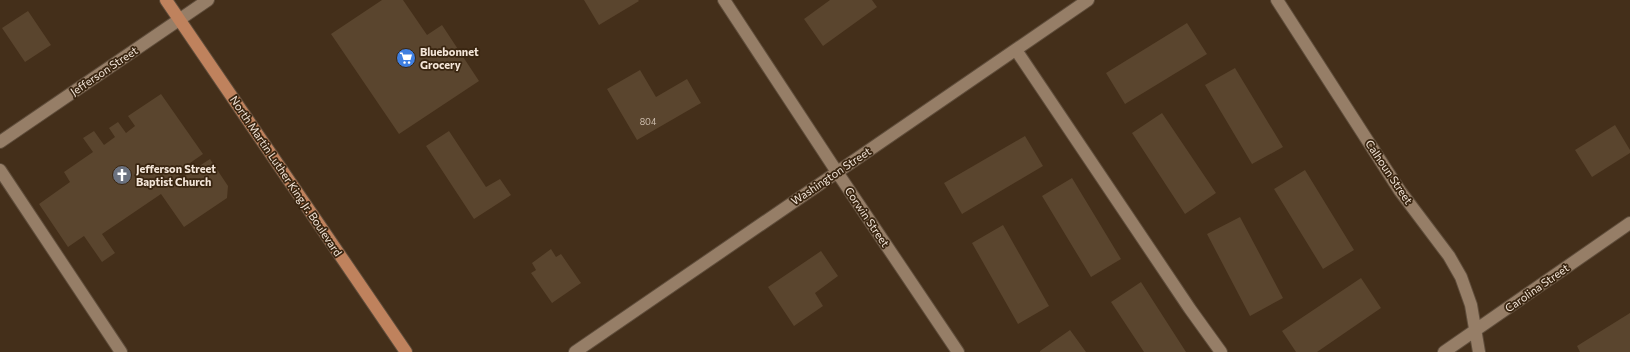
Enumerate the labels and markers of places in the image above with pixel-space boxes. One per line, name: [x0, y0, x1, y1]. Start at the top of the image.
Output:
place label: Bluebonnet Grocery: [420, 45, 479, 71]
supermarket icon: Bluebonnet Grocery: [395, 47, 417, 69]
place label: Jefferson Street Baptist Church: [136, 162, 216, 188]
church icon: Jefferson Street Baptist Church: [111, 164, 133, 186]

